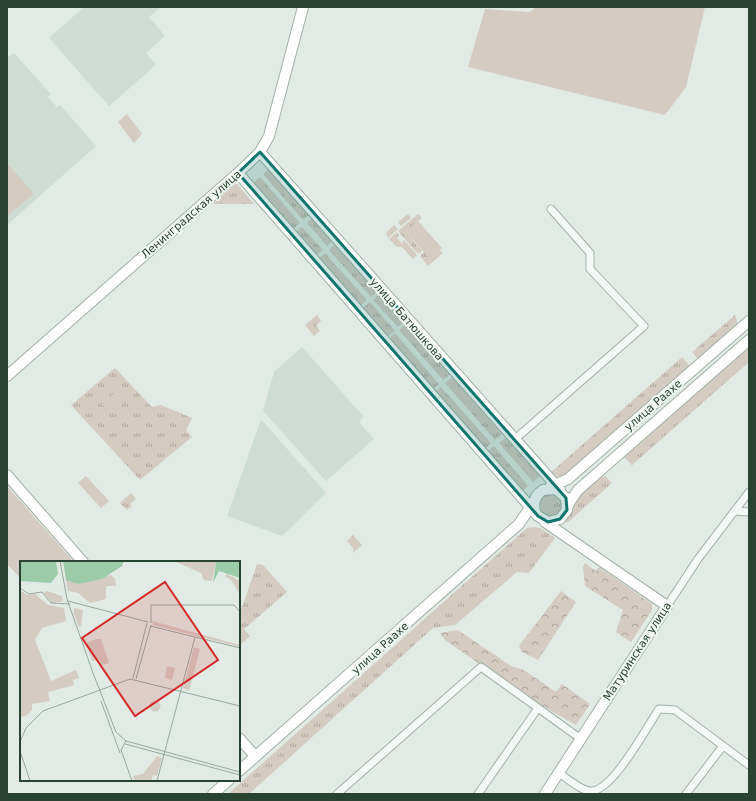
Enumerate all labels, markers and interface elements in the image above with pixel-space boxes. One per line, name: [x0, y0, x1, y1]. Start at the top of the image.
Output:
street label: Ленинградская улица: [139, 167, 244, 261]
street label: улица Батюшкова: [367, 275, 446, 363]
street label: улица Раахе: [622, 377, 685, 434]
inset map: [20, 561, 240, 781]
street label: Матуринская улица: [601, 600, 674, 703]
street label: улица Раахе: [349, 619, 412, 677]

